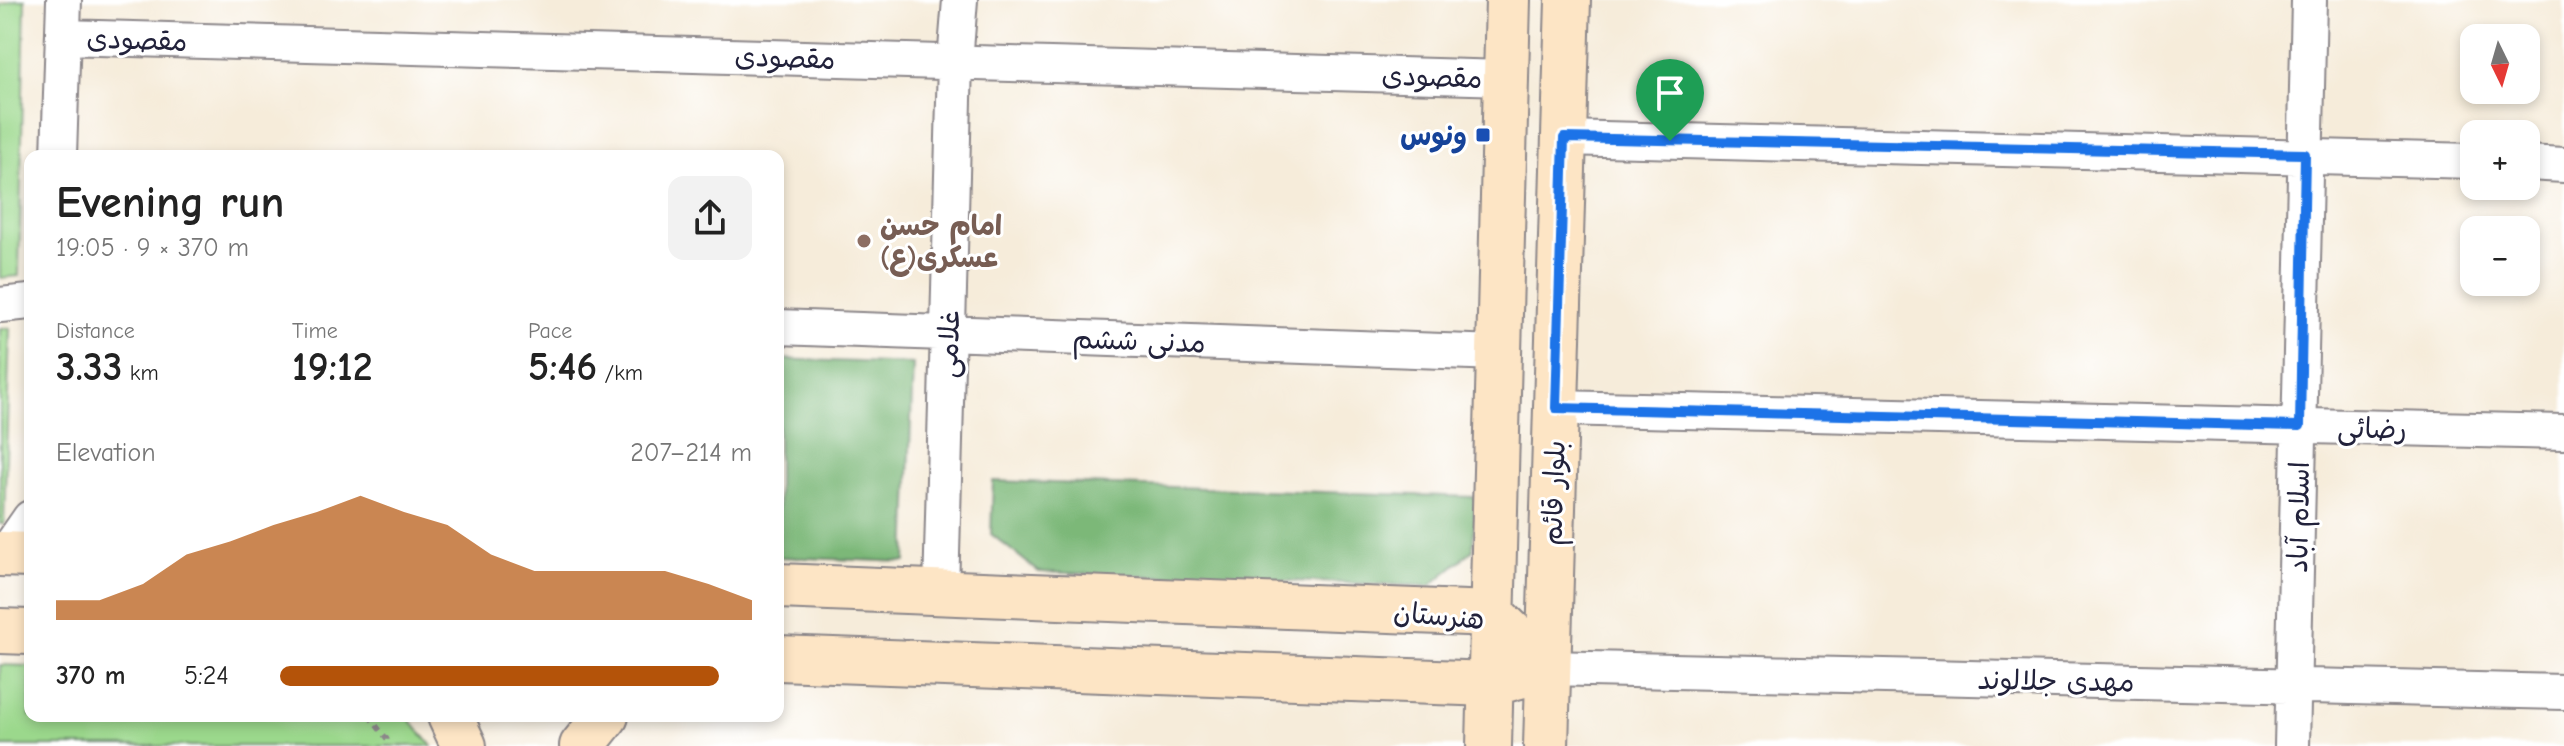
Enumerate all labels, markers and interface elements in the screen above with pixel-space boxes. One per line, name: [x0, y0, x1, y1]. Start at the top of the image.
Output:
street label: مقصودی: [86, 22, 188, 58]
north arrow: [2460, 24, 2540, 104]
map controls: [2460, 24, 2540, 296]
street label: مقصودی: [734, 40, 836, 76]
street label: مقصودی: [1381, 59, 1483, 95]
pin: [1636, 59, 1704, 141]
icon: arrive: [1648, 71, 1692, 115]
place label: ونوس: [1400, 120, 1467, 154]
button: +: [2460, 120, 2540, 200]
marker: ونوس: [1474, 126, 1492, 144]
button: share: [668, 176, 752, 260]
text: Evening run: [56, 177, 284, 228]
place label: امام حسن عسکری(ع): [880, 210, 1002, 277]
button: −: [2460, 216, 2540, 296]
marker: امام حسن عسکری(ع): [855, 232, 873, 250]
text: 19:05 · 9 × 370 m: [56, 233, 249, 263]
street label: غلامی: [932, 309, 967, 379]
text: Distance: [56, 318, 135, 344]
text: Time: [292, 318, 338, 344]
text: Pace: [528, 318, 572, 344]
street label: مدنی ششم: [1071, 323, 1206, 364]
text: 3.33: [56, 344, 122, 390]
text: 19:12: [292, 344, 373, 390]
text: 5:46: [528, 344, 597, 390]
text: km: [122, 360, 159, 386]
text: /km: [597, 360, 643, 386]
street label: رضائی: [2337, 412, 2407, 447]
text: Elevation: [56, 438, 156, 468]
text: 207–214 m: [630, 438, 752, 468]
street label: بلوار قائم: [1536, 440, 1577, 546]
street label: اسلام آباد: [2282, 461, 2321, 573]
street label: هنرستان: [1392, 596, 1486, 636]
text: 370 m: [56, 661, 125, 691]
text: 5:24: [184, 661, 229, 691]
street label: مهدی جلالوند: [1977, 664, 2135, 698]

